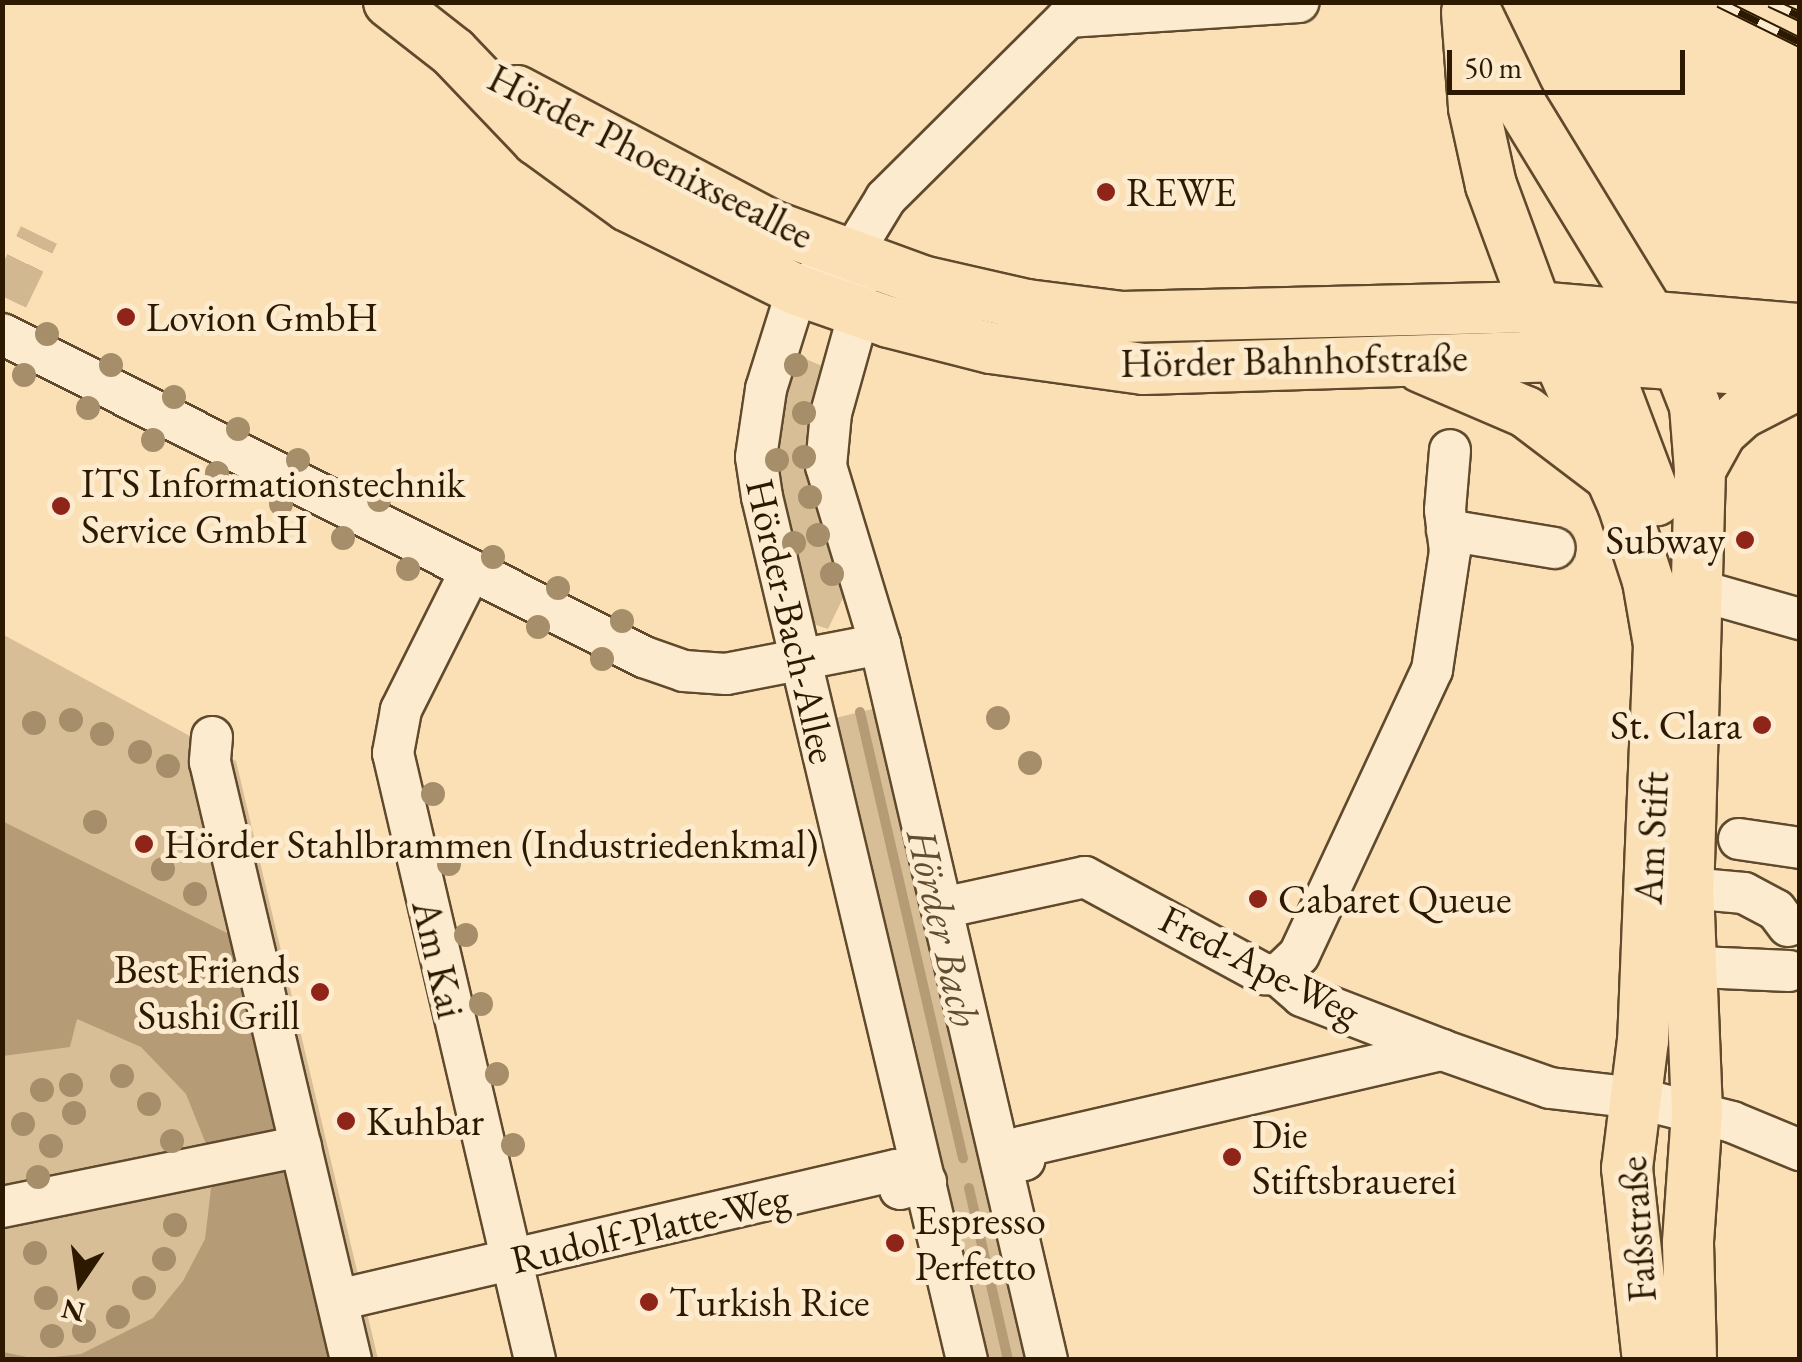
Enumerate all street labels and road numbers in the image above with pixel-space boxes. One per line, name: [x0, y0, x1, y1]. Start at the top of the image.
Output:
street label: Hörder Phoenixseeallee: [480, 53, 822, 259]
street label: Hörder Bahnhofstraße: [1120, 333, 1468, 387]
street label: Hörder-Bach-Allee: [736, 474, 848, 768]
street label: Am Stift: [1624, 770, 1678, 906]
street label: Fred-Ape-Weg: [1152, 894, 1368, 1036]
street label: Am Kai: [402, 895, 476, 1023]
street label: Faßstraße: [1608, 1155, 1666, 1303]
street label: Rudolf-Platte-Weg: [506, 1173, 794, 1283]

